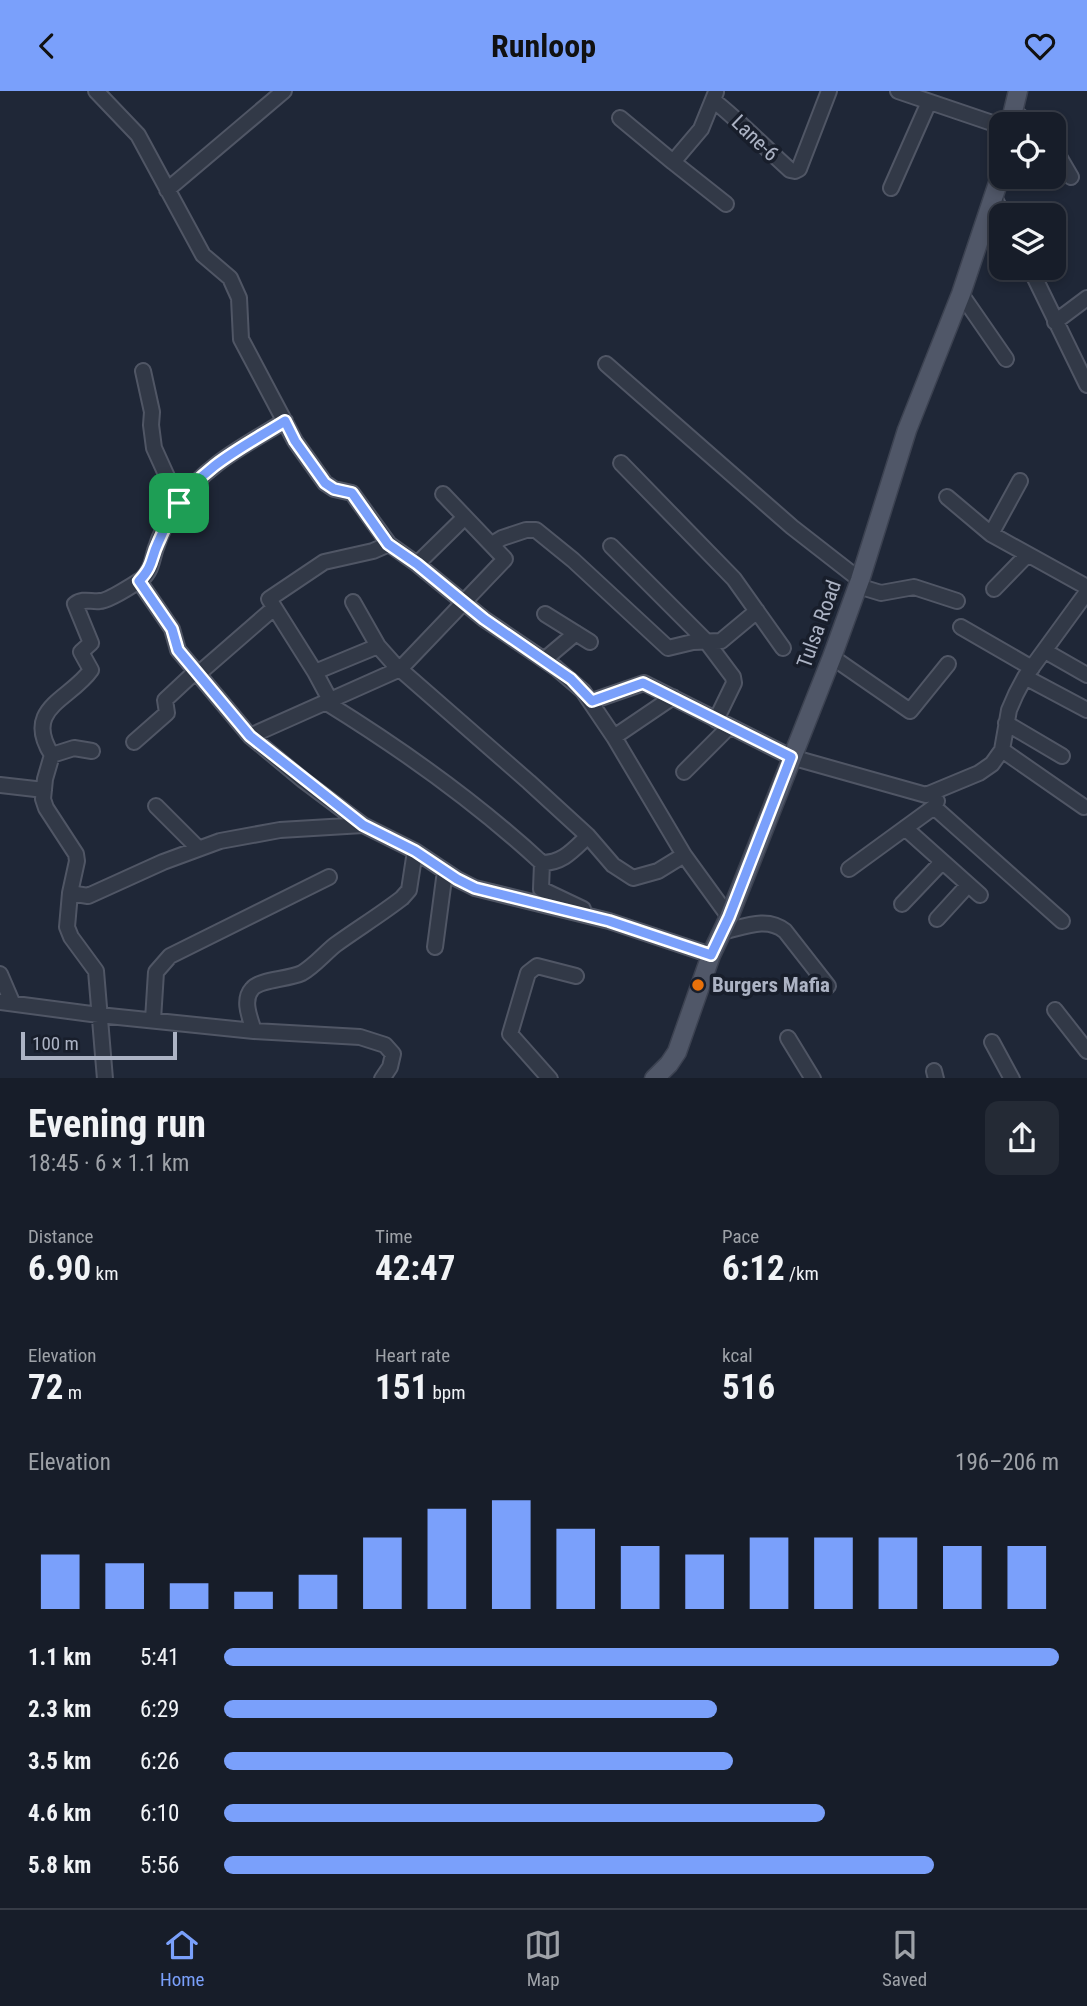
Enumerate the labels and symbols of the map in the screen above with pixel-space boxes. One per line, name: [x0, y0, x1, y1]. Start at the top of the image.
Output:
street label: Lane-6: [727, 110, 783, 166]
pin: [149, 473, 209, 533]
street label: Tulsa Road: [792, 577, 846, 671]
place label: Burgers Mafia: [712, 973, 830, 997]
marker: Burgers Mafia: [690, 977, 706, 993]
scale bar: [21, 1029, 177, 1061]

